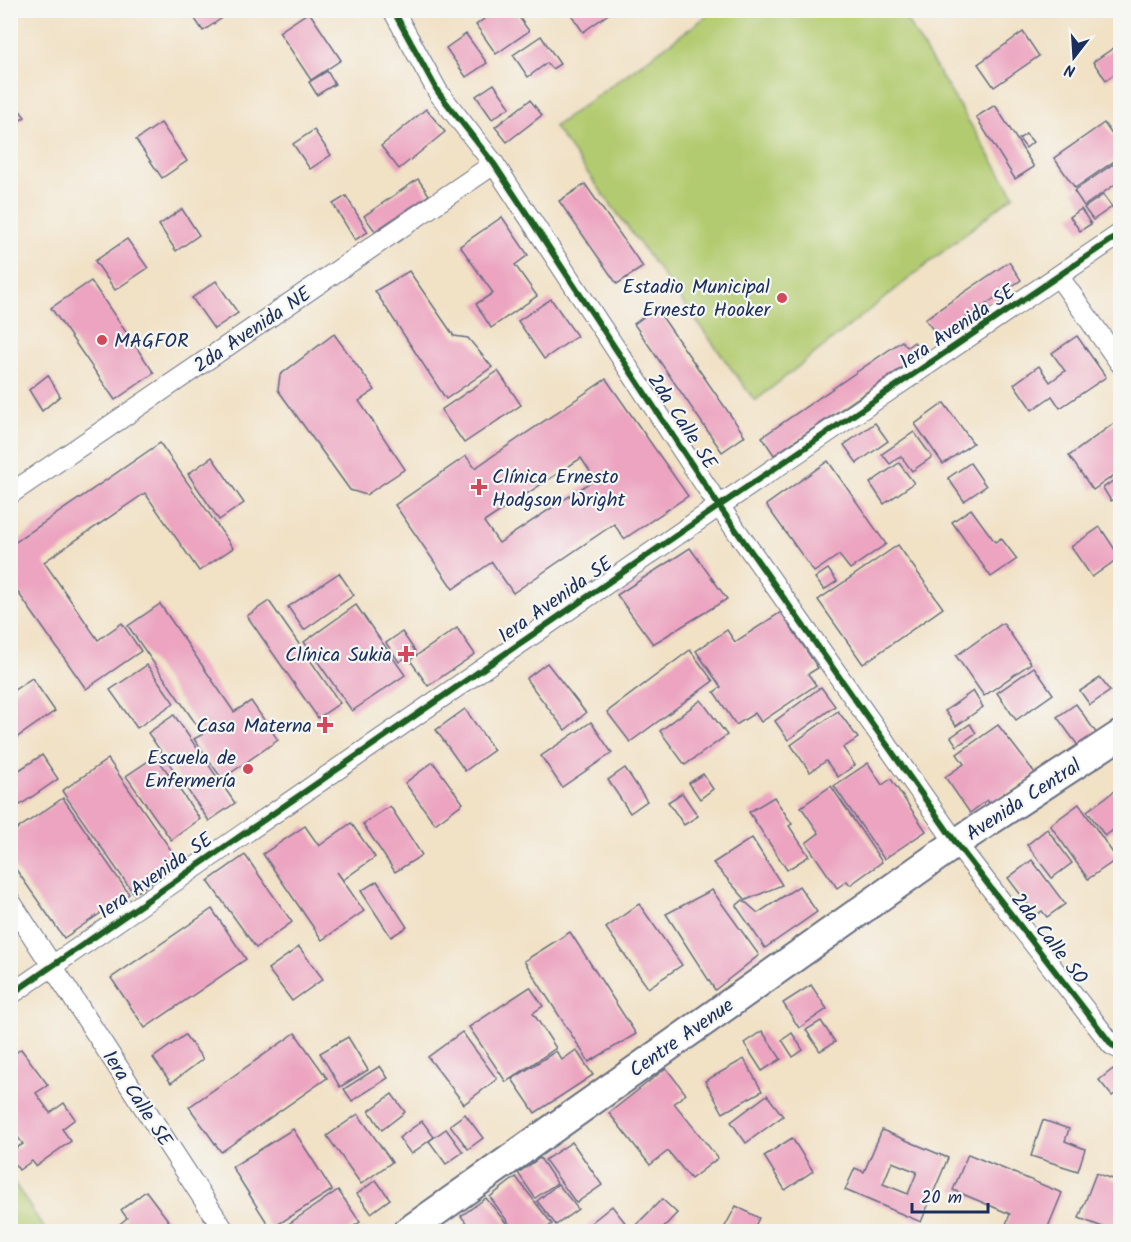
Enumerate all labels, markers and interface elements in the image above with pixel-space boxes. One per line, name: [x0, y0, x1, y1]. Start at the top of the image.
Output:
north arrow: [1044, 27, 1104, 87]
text: N: [1062, 56, 1079, 83]
place label: Estadio Municipal Ernesto Hooker: [623, 272, 771, 327]
street label: 1era Avenida SE: [894, 276, 1024, 378]
street label: 2da Avenida NE: [188, 278, 320, 382]
marker: Estadio Municipal Ernesto Hooker: [775, 291, 789, 305]
place label: MAGFOR: [114, 326, 189, 358]
marker: MAGFOR: [95, 333, 109, 347]
street label: 2da Calle SE: [638, 367, 725, 478]
place label: Clínica Ernesto Hodgson Wright: [492, 462, 625, 517]
marker: Clínica Ernesto Hodgson Wright: [470, 478, 488, 496]
street label: 1era Avenida SE: [492, 548, 621, 652]
place label: Clínica Sukia: [285, 640, 392, 672]
marker: Clínica Sukia: [397, 645, 415, 663]
place label: Casa Materna: [196, 711, 312, 743]
marker: Casa Materna: [316, 716, 334, 734]
place label: Escuela de Enfermería: [145, 743, 236, 798]
street label: Avenida Central: [960, 751, 1089, 850]
marker: Escuela de Enfermería: [241, 762, 255, 776]
street label: 1era Avenida SE: [92, 824, 221, 928]
street label: 2da Calle SO: [1002, 886, 1095, 992]
street label: Centre Avenue: [623, 991, 741, 1087]
street label: 1era Calle SE: [93, 1044, 180, 1155]
scale bar: [912, 1176, 988, 1214]
text: 20 m: [921, 1184, 962, 1213]

